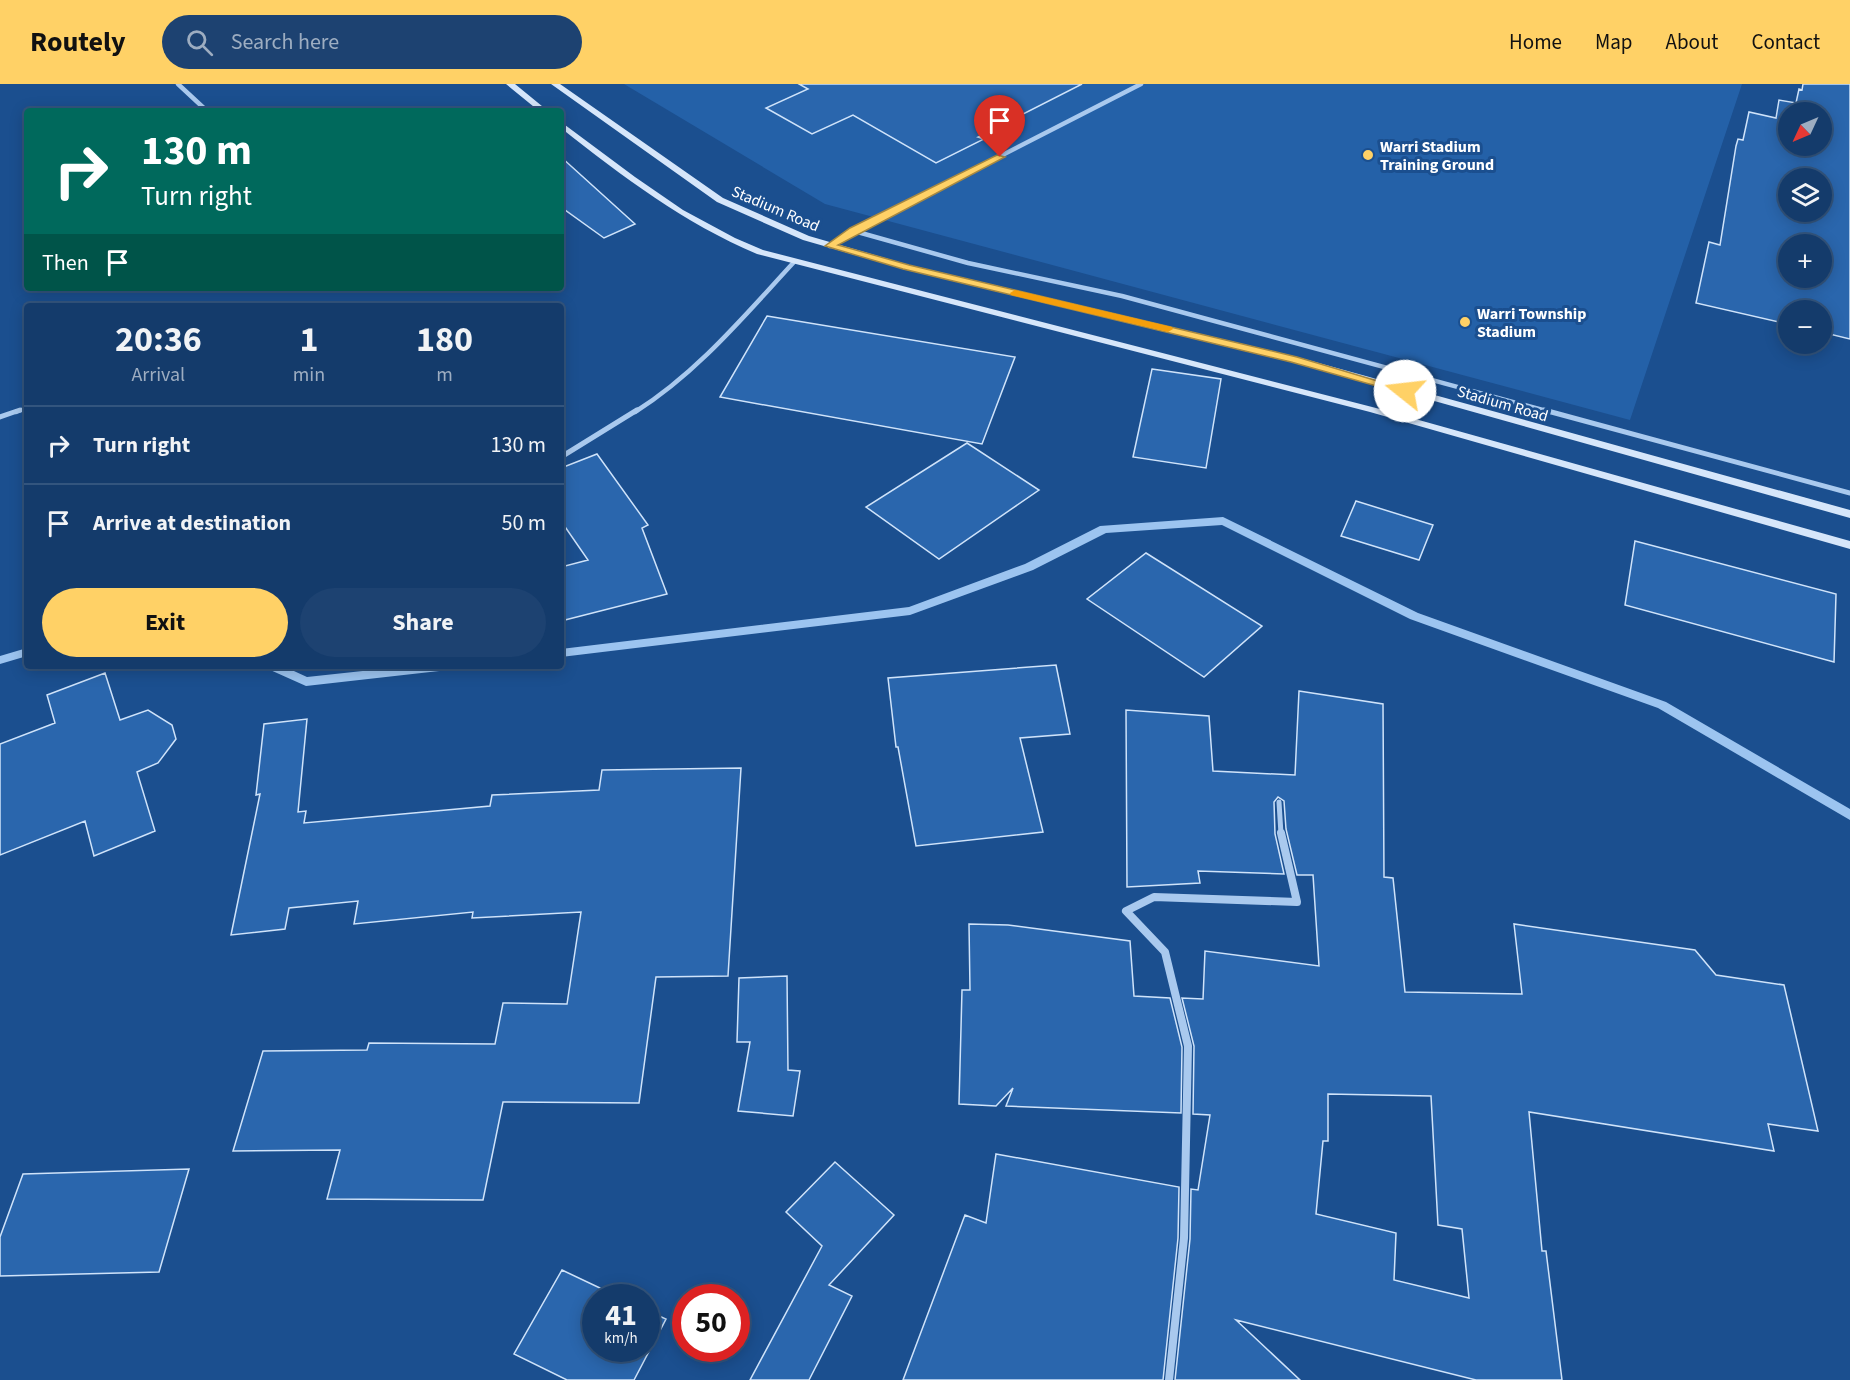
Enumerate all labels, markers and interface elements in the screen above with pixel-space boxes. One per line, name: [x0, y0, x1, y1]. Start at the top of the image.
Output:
search box: [162, 15, 582, 69]
text: Routely: [30, 22, 126, 62]
icon: search: [183, 26, 216, 59]
text: Search here: [231, 26, 339, 58]
text: Home: [1509, 27, 1562, 57]
text: Map: [1595, 27, 1633, 57]
text: About: [1666, 27, 1718, 57]
text: Contact: [1751, 27, 1820, 57]
pin: [974, 95, 1025, 157]
north arrow: [1778, 102, 1832, 156]
map controls: [1778, 102, 1832, 354]
icon: arrive: [983, 104, 1016, 137]
text: 130 m: [141, 121, 252, 181]
icon: right: [42, 132, 120, 210]
place label: Warri Stadium Training Ground: [1380, 136, 1494, 176]
marker: Warri Stadium Training Ground: [1361, 148, 1375, 162]
button: layers: [1778, 168, 1832, 222]
text: Turn right: [141, 177, 252, 216]
street label: Stadium Road: [728, 181, 823, 237]
button: +: [1778, 234, 1832, 288]
icon: arrive: [101, 246, 134, 279]
text: Then: [42, 247, 89, 279]
button: −: [1778, 300, 1832, 354]
place label: Warri Township Stadium: [1477, 303, 1586, 343]
text: 20:36: [115, 314, 202, 365]
text: 1: [299, 314, 318, 365]
text: 180: [416, 314, 473, 365]
marker: Warri Township Stadium: [1458, 315, 1472, 329]
position arrow: [1373, 359, 1437, 423]
text: Arrival: [131, 361, 185, 389]
text: min: [293, 361, 325, 389]
text: m: [436, 361, 453, 389]
street label: Stadium Road: [1455, 380, 1551, 427]
icon: right: [42, 429, 75, 462]
text: Turn right: [93, 429, 190, 461]
text: 130 m: [491, 429, 546, 461]
icon: arrive: [42, 507, 75, 540]
text: Arrive at destination: [93, 507, 291, 539]
text: 50 m: [501, 507, 546, 539]
button: Exit: [42, 588, 288, 657]
button: Share: [300, 588, 546, 657]
speed limit sign: 50: [672, 1284, 750, 1362]
text: 41: [605, 1294, 637, 1337]
text: km/h: [604, 1328, 638, 1349]

